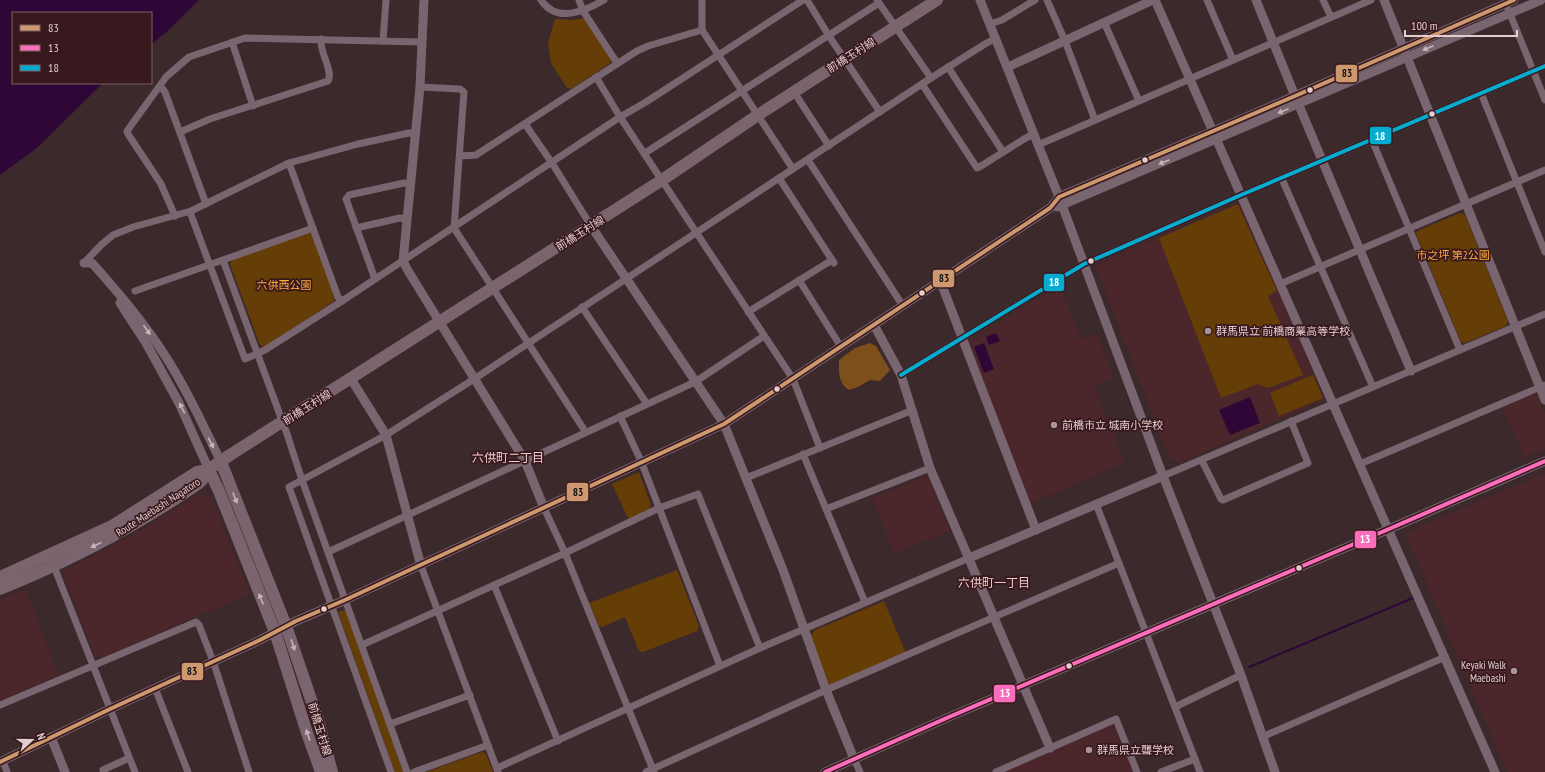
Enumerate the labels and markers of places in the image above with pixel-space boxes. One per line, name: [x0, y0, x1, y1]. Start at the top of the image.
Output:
unlabelled marker: [1305, 85, 1315, 95]
unlabelled marker: [1427, 109, 1437, 119]
unlabelled marker: [1140, 155, 1150, 165]
unlabelled marker: [1086, 256, 1096, 266]
unlabelled marker: [917, 288, 927, 298]
place label: 群馬県立 前橋商業高等学校: [1216, 324, 1350, 338]
marker: 群馬県立 前橋商業高等学校: [1203, 326, 1213, 336]
unlabelled marker: [772, 384, 782, 394]
place label: 前橋市立 城南小学校: [1062, 418, 1163, 432]
marker: 前橋市立 城南小学校: [1049, 420, 1059, 430]
unlabelled marker: [1294, 563, 1304, 573]
unlabelled marker: [319, 604, 329, 614]
place label: Keyaki Walk Maebashi: [1461, 658, 1507, 685]
unlabelled marker: [1064, 661, 1074, 671]
marker: Keyaki Walk Maebashi: [1509, 666, 1519, 676]
place label: 群馬県立聾学校: [1097, 743, 1174, 757]
marker: 群馬県立聾学校: [1084, 745, 1094, 755]

